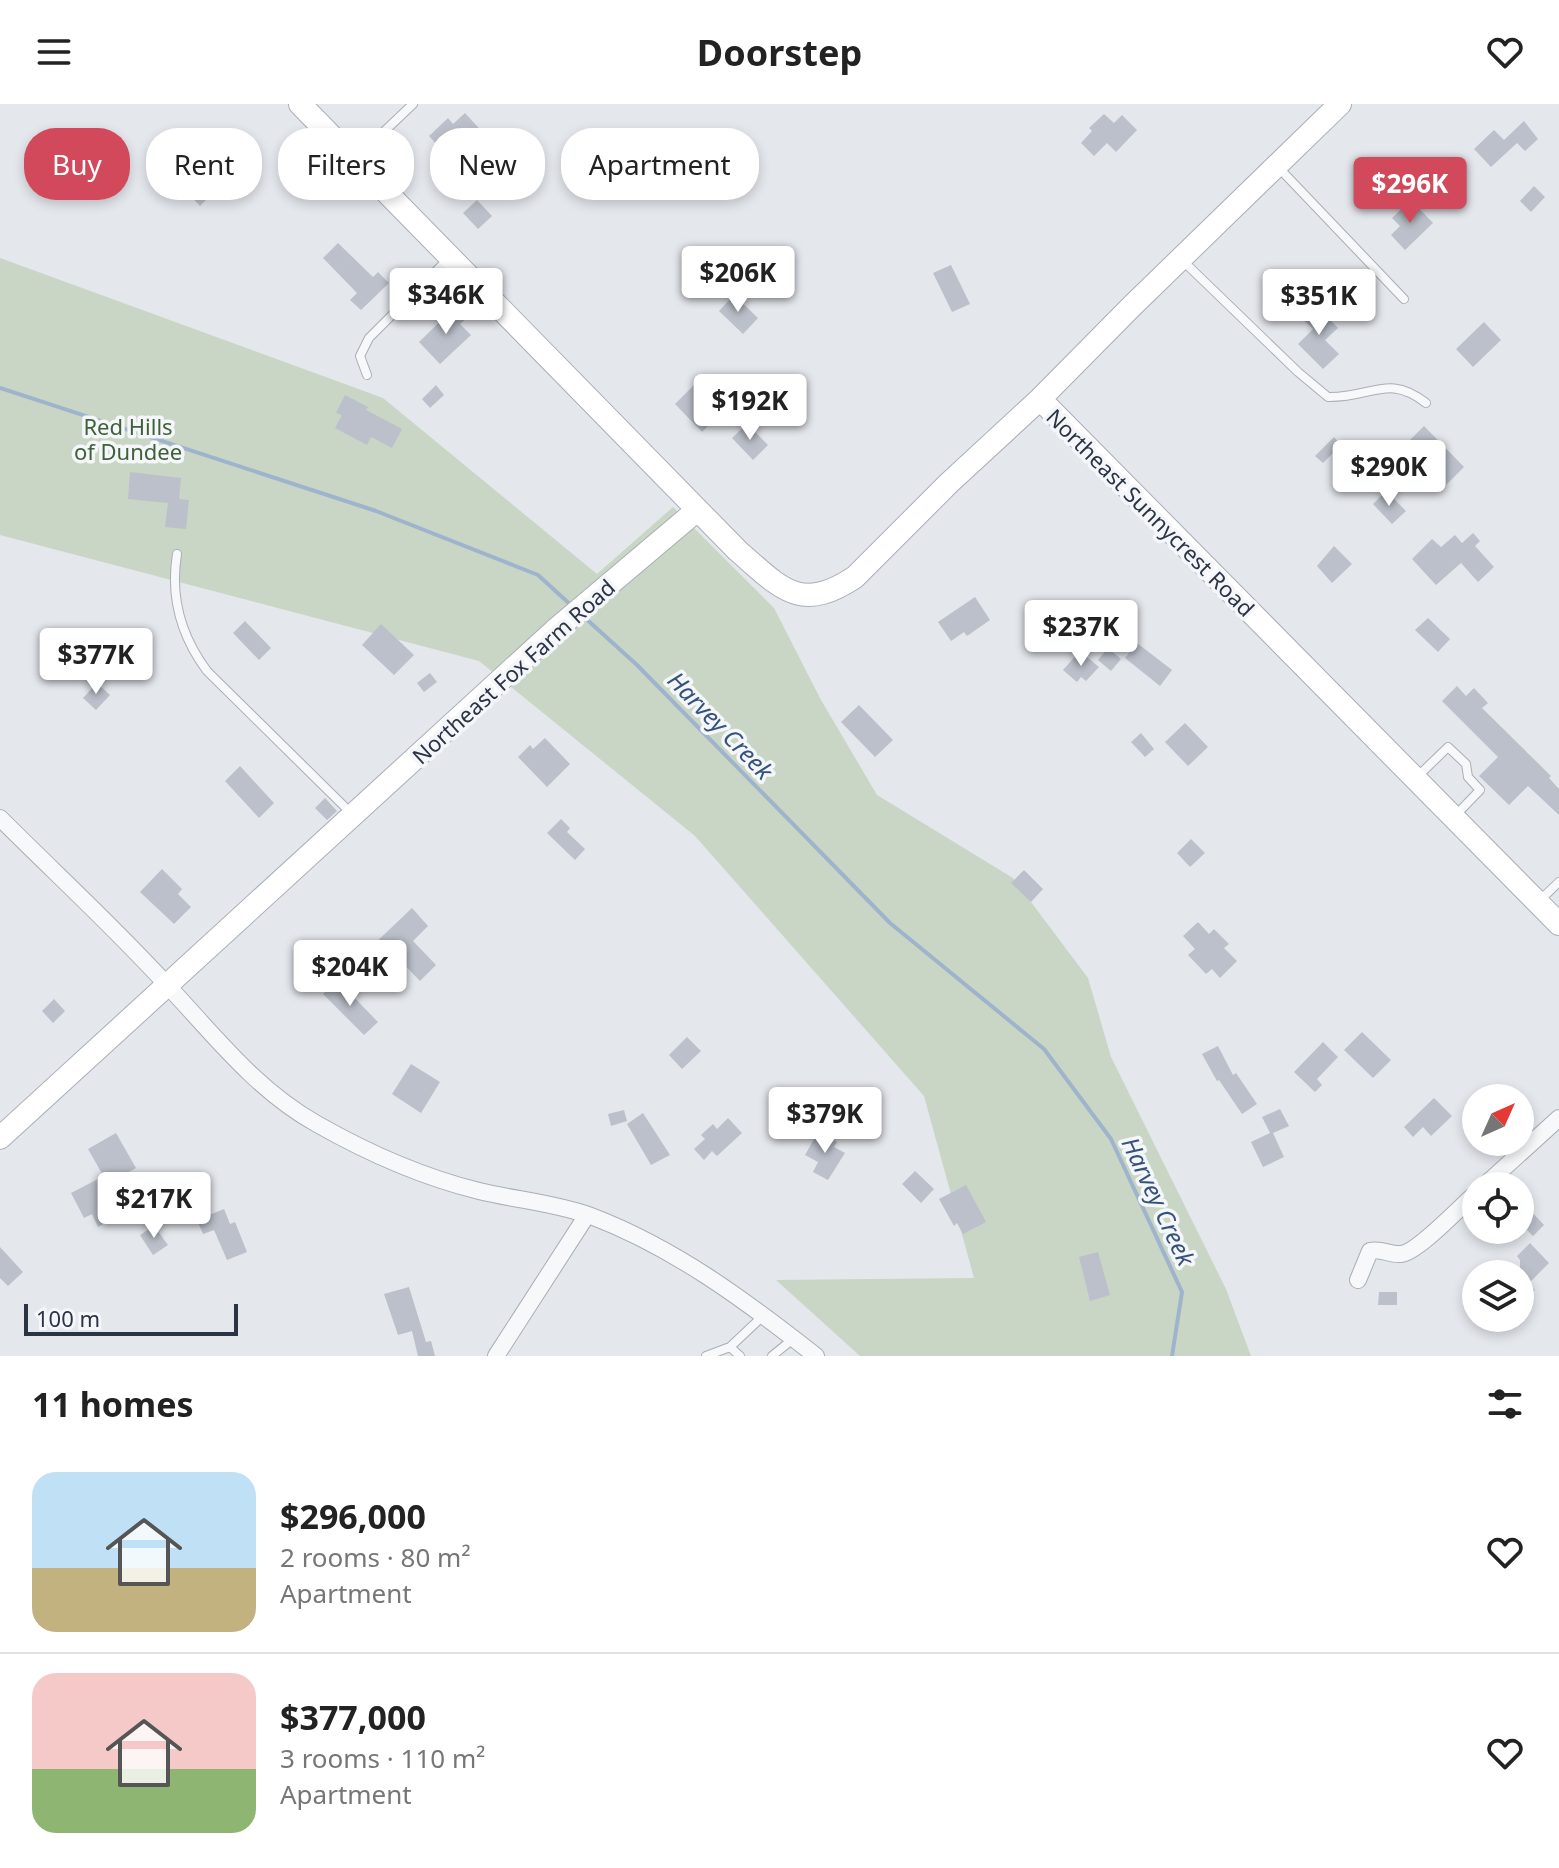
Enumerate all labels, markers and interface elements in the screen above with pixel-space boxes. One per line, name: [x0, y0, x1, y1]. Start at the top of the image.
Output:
text: Doorstep: [697, 28, 862, 77]
icon: menu: [32, 30, 76, 74]
icon: heart: [1483, 30, 1527, 74]
chip: Buy: [24, 128, 130, 200]
chip: Rent: [146, 128, 262, 200]
chip: Filters: [278, 128, 414, 200]
chip: New: [430, 128, 545, 200]
chip: Apartment: [561, 128, 759, 200]
pin: $296K: [1354, 157, 1466, 225]
text: $296K: [1372, 165, 1448, 201]
pin: $206K: [682, 246, 794, 314]
text: $206K: [700, 254, 776, 290]
pin: $346K: [390, 268, 502, 336]
pin: $351K: [1263, 269, 1375, 337]
text: $346K: [408, 276, 484, 312]
text: $351K: [1281, 277, 1357, 313]
pin: $192K: [694, 374, 806, 442]
text: $192K: [712, 382, 788, 418]
street label: Northeast Sunnycrest Road: [1041, 402, 1261, 622]
park label: Red Hills of Dundee: [74, 411, 182, 466]
pin: $290K: [1333, 440, 1445, 508]
text: $290K: [1351, 448, 1427, 484]
street label: Northeast Fox Farm Road: [405, 572, 621, 770]
pin: $237K: [1025, 600, 1137, 668]
text: $237K: [1043, 608, 1119, 644]
pin: $377K: [40, 628, 152, 696]
text: $377K: [58, 636, 134, 672]
water label: Harvey Creek: [661, 664, 782, 787]
pin: $204K: [294, 940, 406, 1008]
text: $204K: [312, 948, 388, 984]
north arrow: [1462, 1084, 1534, 1156]
map controls: [1462, 1084, 1534, 1332]
pin: $379K: [769, 1087, 881, 1155]
text: $379K: [787, 1095, 863, 1131]
water label: Harvey Creek: [1115, 1131, 1204, 1272]
pin: $217K: [98, 1172, 210, 1240]
button: locate: [1462, 1172, 1534, 1244]
text: $217K: [116, 1180, 192, 1216]
button: layers: [1462, 1260, 1534, 1332]
scale bar: [24, 1300, 238, 1336]
text: 100 m: [36, 1303, 100, 1333]
text: 11 homes: [32, 1381, 194, 1427]
icon: filters: [1483, 1382, 1527, 1426]
text: $296,000: [280, 1493, 426, 1539]
icon: home: [96, 1504, 192, 1600]
icon: heart: [1483, 1530, 1527, 1574]
text: 2 rooms · 80 m²: [280, 1539, 470, 1575]
text: Apartment: [280, 1575, 412, 1611]
text: $377,000: [280, 1694, 426, 1740]
icon: home: [96, 1705, 192, 1801]
icon: heart: [1483, 1731, 1527, 1775]
text: 3 rooms · 110 m²: [280, 1740, 485, 1776]
text: Apartment: [280, 1776, 412, 1812]

